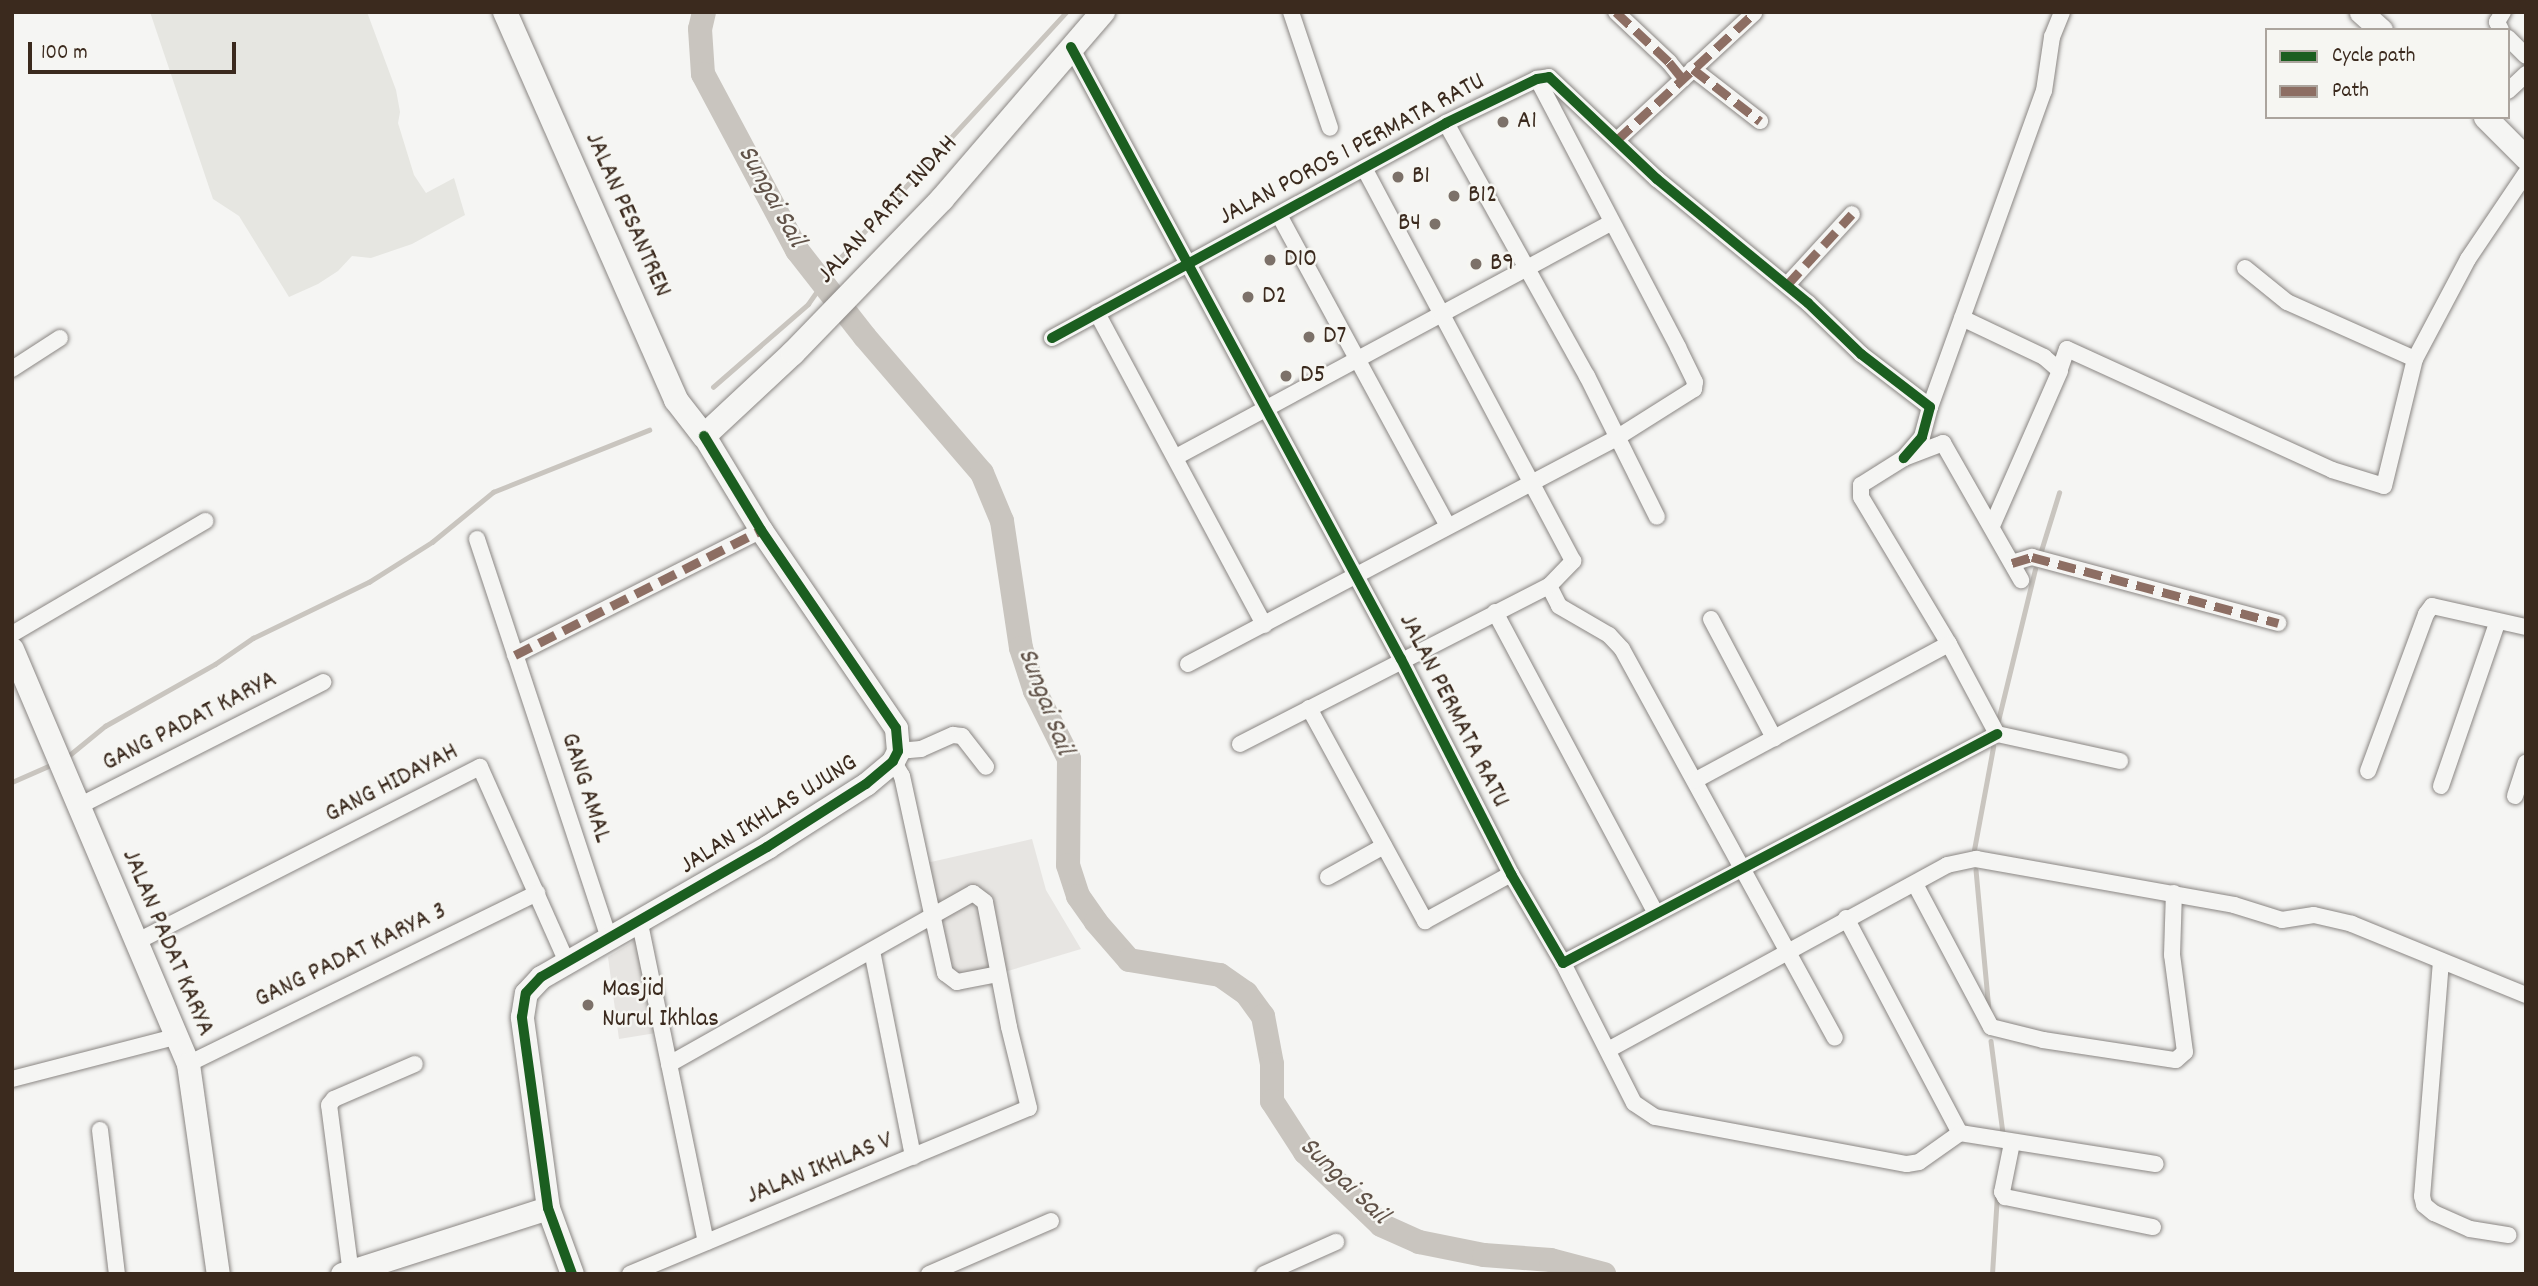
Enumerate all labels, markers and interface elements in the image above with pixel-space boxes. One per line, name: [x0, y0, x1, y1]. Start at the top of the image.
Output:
scale bar: [32, 28, 240, 72]
legend: [2265, 28, 2510, 119]
text: 100 m: [41, 39, 88, 69]
text: Cycle path: [2332, 42, 2415, 72]
street label: JALAN POROS 1 PERMATA RATU: [1214, 67, 1490, 233]
text: Path: [2332, 77, 2369, 107]
place label: A1: [1517, 106, 1537, 138]
marker: A1: [1495, 114, 1511, 130]
street label: JALAN PESANTREN: [577, 128, 677, 302]
street label: JALAN PARIT INDAH: [811, 129, 965, 291]
water label: Sungai Sail: [728, 140, 812, 254]
place label: B1: [1412, 161, 1430, 193]
marker: B1: [1390, 169, 1406, 185]
place label: B12: [1468, 180, 1497, 212]
marker: B12: [1446, 188, 1462, 204]
place label: B4: [1398, 208, 1421, 240]
marker: B4: [1427, 216, 1443, 232]
place label: D10: [1284, 244, 1317, 276]
place label: B9: [1490, 248, 1514, 280]
marker: D10: [1262, 252, 1278, 268]
marker: B9: [1468, 256, 1484, 272]
place label: D2: [1262, 281, 1287, 313]
marker: D2: [1240, 289, 1256, 305]
place label: D7: [1323, 321, 1346, 353]
marker: D7: [1301, 329, 1317, 345]
place label: D5: [1300, 360, 1325, 392]
marker: D5: [1278, 368, 1294, 384]
street label: JALAN PERMATA RATU: [1391, 609, 1515, 813]
water label: Sungai Sail: [1008, 644, 1080, 760]
street label: GANG PADAT KARYA: [97, 665, 283, 779]
street label: GANG AMAL: [553, 729, 617, 847]
street label: GANG HIDAYAH: [320, 737, 464, 831]
street label: JALAN IKHLAS UJUNG: [674, 748, 864, 882]
street label: JALAN PADAT KARYA: [114, 845, 220, 1041]
street label: GANG PADAT KARYA 3: [250, 896, 452, 1016]
place label: Masjid Nurul Ikhlas: [602, 974, 719, 1036]
marker: Masjid Nurul Ikhlas: [580, 997, 596, 1013]
street label: JALAN IKHLAS V: [742, 1125, 898, 1213]
water label: Sungai Sail: [1291, 1131, 1395, 1233]

